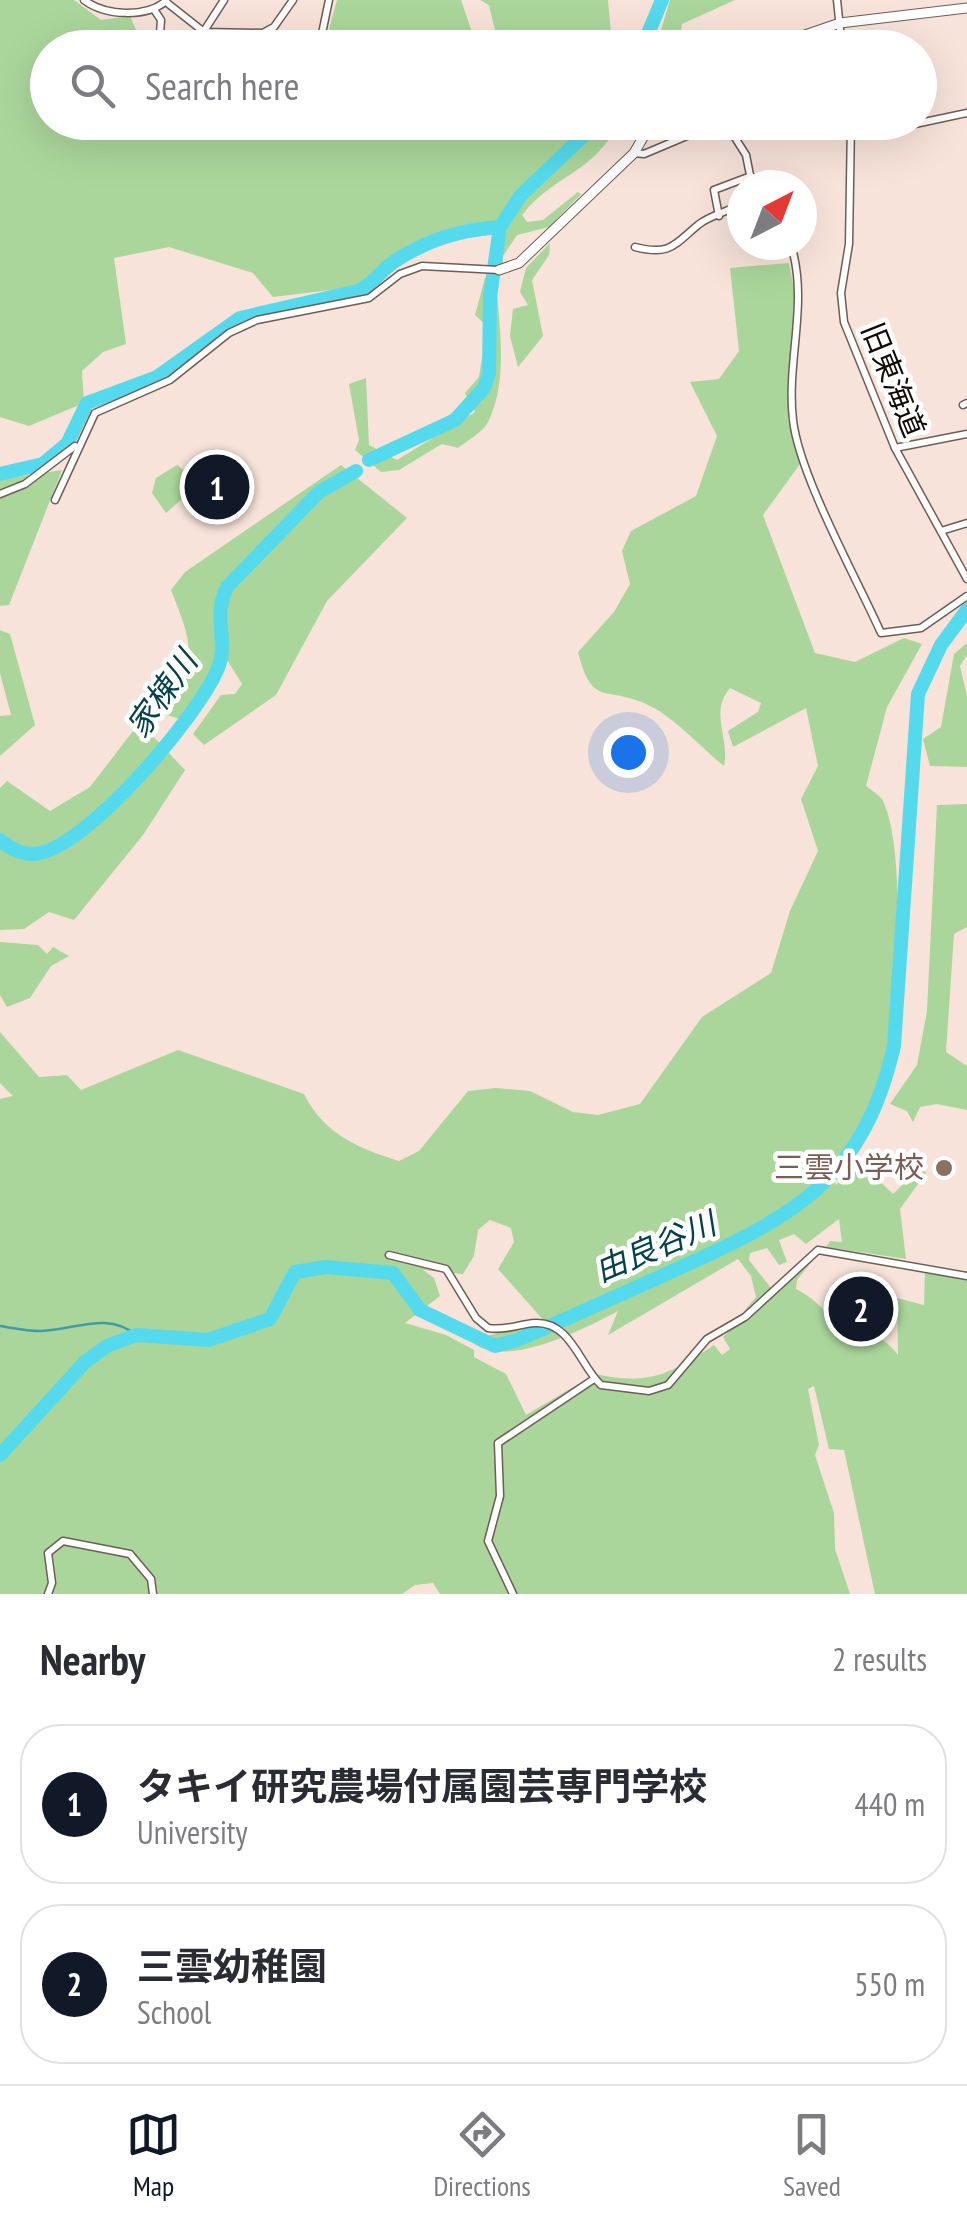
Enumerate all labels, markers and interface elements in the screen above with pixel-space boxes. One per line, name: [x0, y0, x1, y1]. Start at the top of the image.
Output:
search box: [30, 30, 937, 140]
icon: search: [65, 58, 120, 113]
text: Search here: [145, 61, 299, 110]
north arrow: [727, 170, 817, 260]
street label: 旧東海道: [854, 317, 935, 442]
pin: 1: [184, 450, 250, 524]
water label: 家棟川: [116, 640, 208, 745]
your location: [603, 727, 654, 778]
place label: 三雲小学校: [774, 1147, 924, 1186]
marker: 三雲小学校: [933, 1157, 955, 1179]
water label: 由良谷川: [587, 1201, 724, 1290]
pin: 2: [828, 1272, 894, 1346]
text: Nearby: [40, 1632, 145, 1687]
text: 2 results: [832, 1638, 927, 1680]
text: タキイ研究農場付属園芸専門学校: [137, 1761, 707, 1810]
text: 1: [67, 1783, 82, 1825]
text: 440 m: [854, 1783, 925, 1825]
text: University: [137, 1811, 247, 1853]
text: 三雲幼稚園: [137, 1941, 327, 1990]
text: 2: [67, 1963, 82, 2005]
text: 550 m: [854, 1963, 925, 2005]
text: School: [137, 1991, 211, 2033]
tab: Map: [126, 2107, 181, 2204]
tab: Directions: [433, 2107, 531, 2204]
tab: Saved: [783, 2107, 841, 2204]

